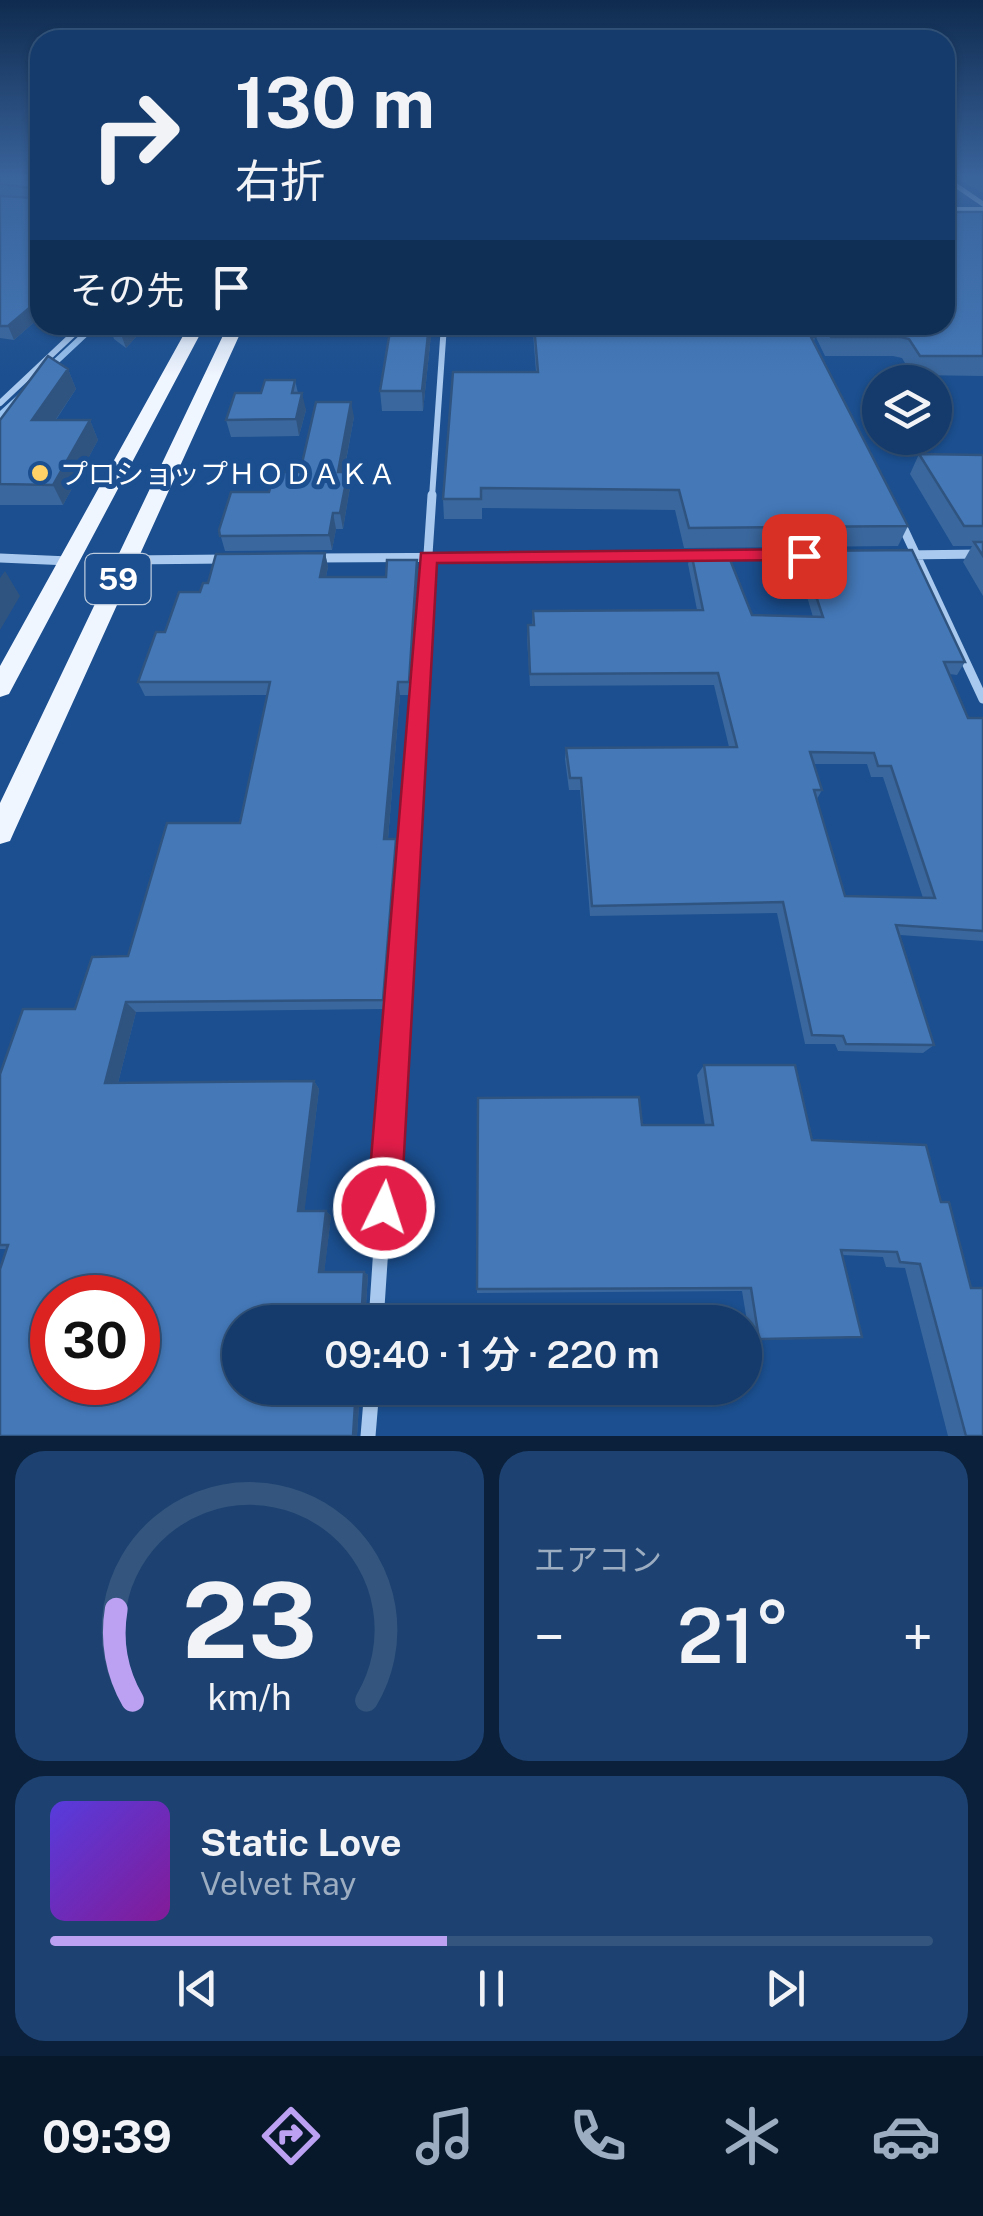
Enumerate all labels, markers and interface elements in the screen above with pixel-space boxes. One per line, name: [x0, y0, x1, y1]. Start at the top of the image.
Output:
text: 130 m: [235, 61, 435, 144]
icon: right: [70, 70, 200, 200]
text: 右折: [235, 154, 325, 207]
icon: arrive: [204, 260, 259, 315]
text: その先: [70, 268, 184, 313]
map controls: [862, 365, 952, 455]
button: layers: [862, 365, 952, 455]
place label: プロショップＨＯＤＡＫＡ: [60, 457, 396, 490]
marker: プロショップＨＯＤＡＫＡ: [29, 462, 51, 484]
pin: [762, 514, 847, 599]
icon: arrive: [777, 529, 832, 584]
road number: 59: [86, 554, 150, 604]
position arrow: [332, 1156, 436, 1260]
speed limit sign: 30: [30, 1275, 160, 1405]
text: 09:40 · 1 分 · 220 m: [324, 1332, 660, 1377]
text: エアコン: [534, 1541, 662, 1578]
text: 23: [182, 1559, 317, 1681]
text: 21°: [677, 1592, 790, 1680]
text: −: [534, 1605, 565, 1669]
text: +: [903, 1605, 933, 1669]
text: km/h: [207, 1676, 292, 1718]
text: Static Love: [200, 1820, 402, 1865]
text: Velvet Ray: [200, 1865, 356, 1902]
icon: previous: [170, 1961, 225, 2016]
icon: pause: [464, 1961, 519, 2016]
icon: next: [758, 1961, 813, 2016]
icon: directions: [256, 2101, 326, 2171]
icon: music: [410, 2101, 480, 2171]
icon: phone: [563, 2101, 633, 2171]
icon: climate: [717, 2101, 787, 2171]
icon: car: [871, 2101, 941, 2171]
text: 09:39: [42, 2110, 172, 2163]

